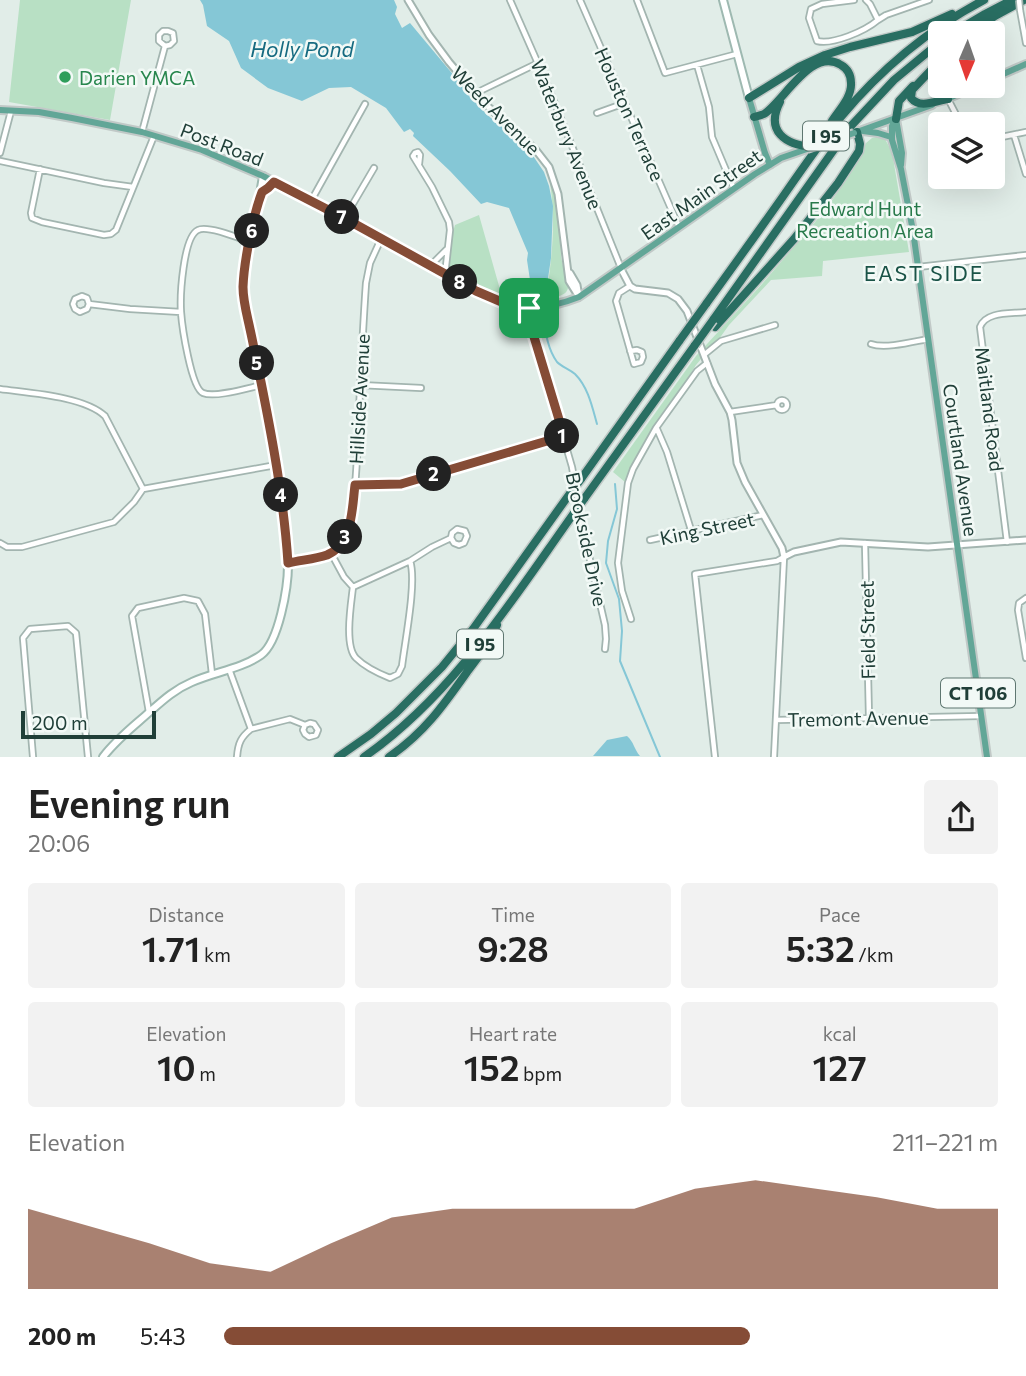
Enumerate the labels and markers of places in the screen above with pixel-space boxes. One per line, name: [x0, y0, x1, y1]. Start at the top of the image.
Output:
place label: Darien YMCA: [79, 66, 195, 89]
marker: Darien YMCA: [57, 69, 73, 85]
pin: 7: [324, 200, 360, 234]
pin: 6: [234, 214, 270, 248]
pin: 8: [442, 264, 477, 300]
pin: [499, 278, 559, 338]
pin: 5: [240, 346, 274, 380]
pin: 1: [544, 418, 580, 453]
pin: 2: [416, 456, 452, 491]
pin: 4: [264, 477, 298, 512]
pin: 3: [328, 520, 362, 554]

